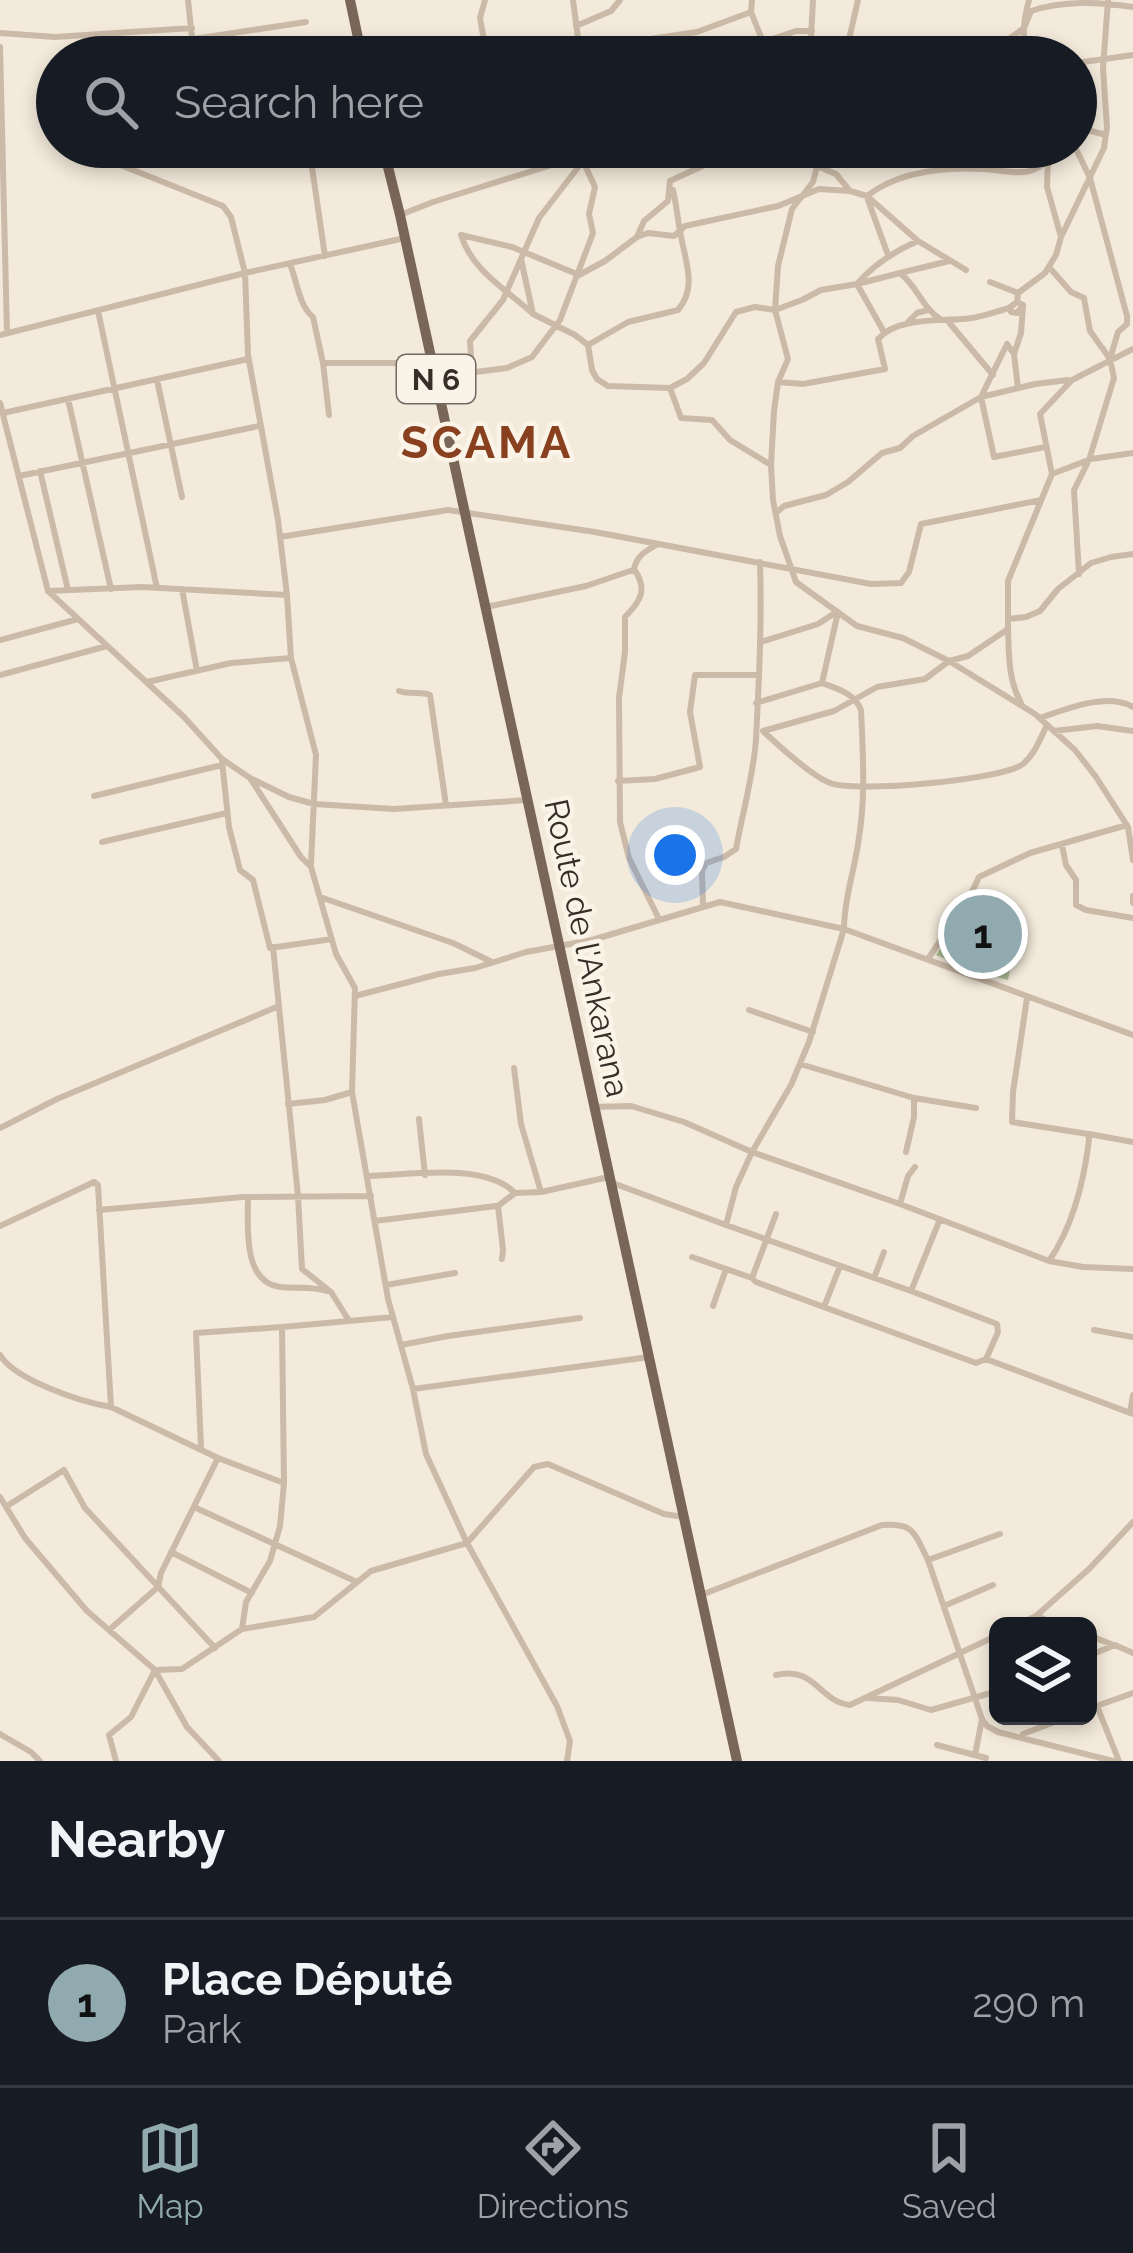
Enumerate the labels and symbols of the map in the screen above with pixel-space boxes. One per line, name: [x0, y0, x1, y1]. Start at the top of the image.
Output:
road number: N 6: [397, 355, 475, 403]
district label: SCAMA: [401, 416, 573, 469]
street label: Route de l'Ankarana: [536, 795, 638, 1101]
your location: [645, 825, 705, 885]
pin: 1: [944, 889, 1022, 979]

